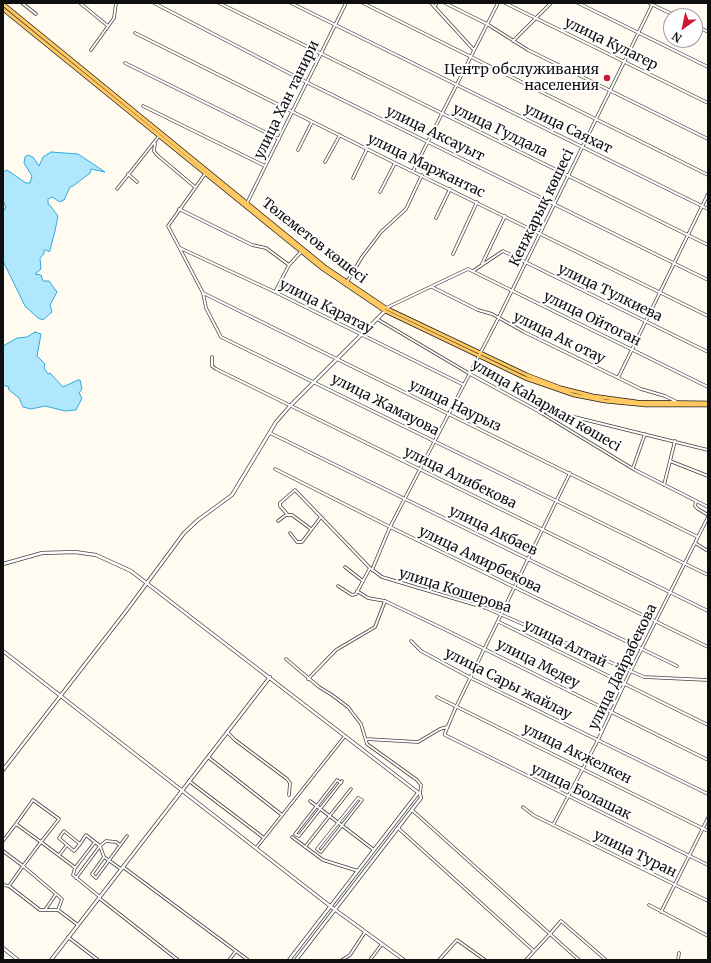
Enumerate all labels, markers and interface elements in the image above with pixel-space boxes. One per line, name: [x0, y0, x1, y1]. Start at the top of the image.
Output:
north arrow: [663, 8, 703, 48]
street label: улица Кулагер: [561, 14, 661, 74]
text: N: [670, 29, 684, 45]
street label: улица Хан танири: [251, 38, 323, 162]
place label: Центр обслуживания населения: [444, 62, 599, 94]
marker: Центр обслуживания населения: [602, 73, 612, 83]
street label: улица Саяхат: [521, 100, 615, 158]
street label: улица Гулдала: [450, 101, 550, 161]
street label: улица Аксауыт: [383, 103, 487, 165]
street label: улица Маржантас: [365, 130, 487, 202]
street label: Кенжарық көшесі: [506, 147, 578, 269]
street label: Төлеметов көшесі: [258, 195, 370, 287]
street label: улица Тулкиева: [555, 260, 665, 326]
street label: улица Каратау: [276, 276, 376, 338]
street label: улица Ойтоган: [540, 288, 644, 350]
street label: улица Ак отау: [510, 309, 608, 367]
street label: улица Каһарман көшесі: [468, 356, 624, 456]
street label: улица Жамауова: [328, 370, 442, 440]
street label: улица Наурыз: [406, 376, 504, 436]
street label: улица Алибекова: [401, 443, 519, 513]
street label: улица Акбаев: [446, 502, 540, 560]
street label: улица Амирбекова: [416, 523, 544, 597]
street label: улица Кошерова: [397, 565, 513, 617]
street label: улица Дайрабекова: [585, 601, 661, 733]
street label: улица Алтай: [521, 617, 609, 671]
street label: улица Медеу: [494, 636, 582, 692]
street label: улица Сары жайлау: [442, 645, 574, 723]
street label: улица Акжелкен: [520, 720, 634, 788]
street label: улица Болашак: [528, 760, 634, 824]
street label: улица Туран: [591, 827, 679, 881]

